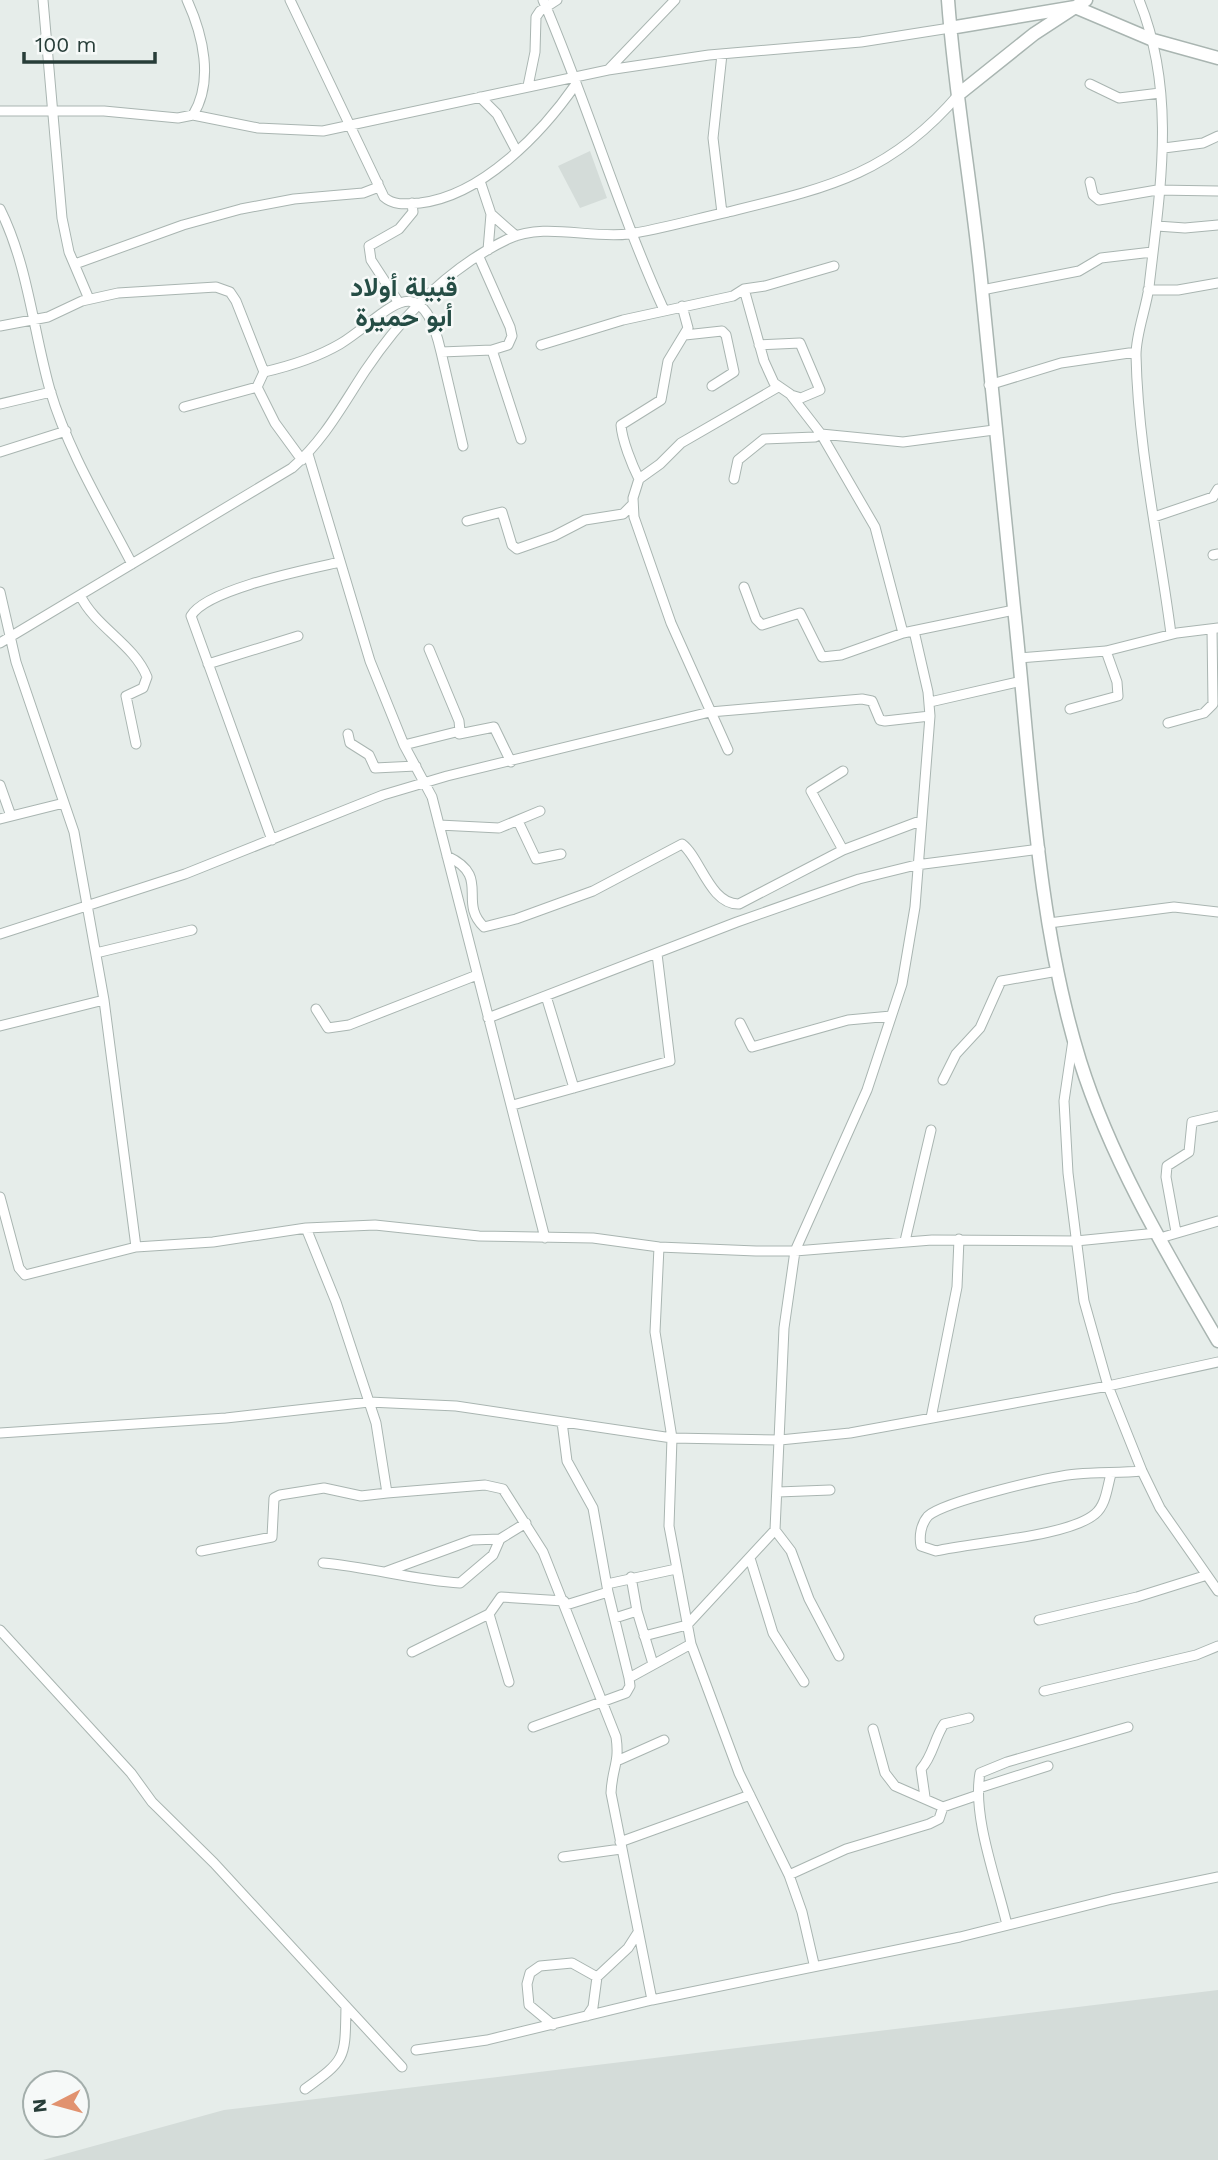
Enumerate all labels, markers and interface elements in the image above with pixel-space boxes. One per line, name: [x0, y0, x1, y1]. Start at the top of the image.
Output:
scale bar: [24, 21, 156, 65]
text: 100 m: [35, 32, 97, 57]
district label: قبيلة أولاد أبو حميرة: [350, 272, 458, 333]
north arrow: [21, 2069, 91, 2139]
text: N: [27, 2098, 52, 2114]

